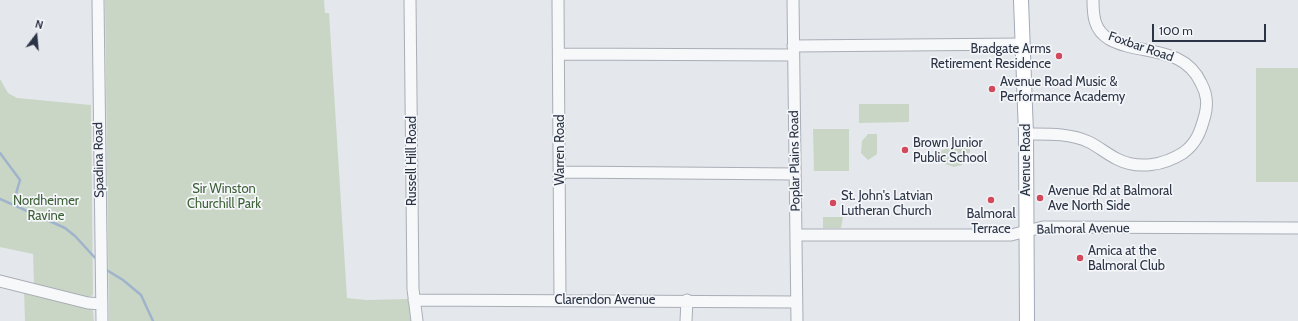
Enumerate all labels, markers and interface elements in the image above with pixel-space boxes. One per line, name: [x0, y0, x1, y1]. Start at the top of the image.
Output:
north arrow: [16, 16, 56, 56]
scale bar: [1154, 16, 1268, 42]
text: N: [34, 17, 45, 32]
text: 100 m: [1159, 23, 1193, 38]
street label: Foxbar Road: [1106, 29, 1176, 65]
place label: Bradgate Arms Retirement Residence: [931, 41, 1051, 72]
marker: Bradgate Arms Retirement Residence: [1054, 51, 1064, 61]
place label: Avenue Road Music & Performance Academy: [1000, 74, 1125, 105]
marker: Avenue Road Music & Performance Academy: [987, 84, 997, 94]
street label: Poplar Plains Road: [786, 110, 804, 212]
street label: Warren Road: [552, 114, 568, 186]
street label: Russell Hill Road: [404, 116, 420, 206]
street label: Spadina Road: [91, 122, 107, 198]
street label: Avenue Road: [1018, 124, 1034, 196]
place label: Brown Junior Public School: [913, 135, 987, 166]
marker: Brown Junior Public School: [900, 145, 910, 155]
park label: Sir Winston Churchill Park: [187, 181, 261, 212]
place label: Avenue Rd at Balmoral Ave North Side: [1048, 183, 1172, 214]
place label: St. John's Latvian Lutheran Church: [841, 188, 933, 219]
park label: Nordheimer Ravine: [13, 193, 79, 224]
marker: Avenue Rd at Balmoral Ave North Side: [1035, 193, 1045, 203]
marker: Balmoral Terrace: [986, 195, 996, 205]
marker: St. John's Latvian Lutheran Church: [828, 198, 838, 208]
place label: Balmoral Terrace: [967, 206, 1015, 237]
street label: Balmoral Avenue: [1036, 220, 1130, 238]
place label: Amica at the Balmoral Club: [1088, 243, 1165, 274]
marker: Amica at the Balmoral Club: [1075, 253, 1085, 263]
street label: Clarendon Avenue: [555, 292, 655, 308]

